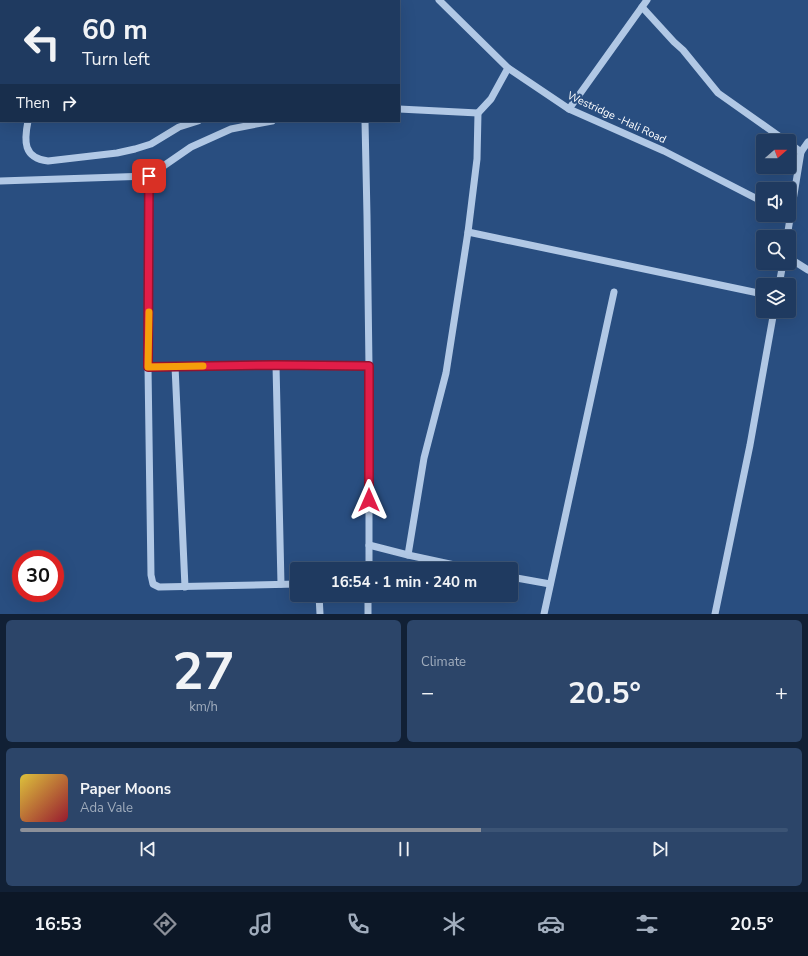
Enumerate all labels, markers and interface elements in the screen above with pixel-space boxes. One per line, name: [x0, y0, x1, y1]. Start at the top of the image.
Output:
text: 60 m: [82, 11, 148, 49]
icon: left: [16, 16, 68, 68]
text: Turn left: [82, 47, 150, 71]
street label: Westridge -Hali Road: [565, 88, 669, 147]
icon: right: [58, 92, 80, 114]
text: Then: [16, 93, 50, 113]
north arrow: [756, 134, 796, 174]
map controls: [756, 134, 796, 318]
pin: [132, 159, 166, 193]
icon: arrive: [138, 165, 160, 187]
button: sound: [756, 182, 796, 222]
button: search: [756, 230, 796, 270]
button: layers: [756, 278, 796, 318]
position arrow: [348, 479, 390, 521]
speed limit sign: 30: [12, 550, 64, 602]
text: 16:54 · 1 min · 240 m: [331, 572, 477, 592]
text: 27: [172, 636, 235, 707]
text: Climate: [421, 653, 466, 671]
text: 20.5°: [568, 673, 641, 714]
text: −: [421, 678, 434, 708]
text: +: [775, 678, 788, 708]
text: km/h: [189, 698, 218, 716]
text: Paper Moons: [80, 779, 171, 799]
text: Ada Vale: [80, 799, 133, 817]
icon: previous: [137, 838, 159, 860]
icon: pause: [393, 838, 415, 860]
icon: next: [649, 838, 671, 860]
icon: directions: [151, 910, 179, 938]
icon: music: [247, 910, 275, 938]
icon: phone: [344, 910, 372, 938]
icon: climate: [440, 910, 468, 938]
icon: car: [537, 910, 565, 938]
icon: filters: [633, 910, 661, 938]
text: 16:53: [34, 912, 82, 936]
text: 20.5°: [730, 912, 774, 936]

